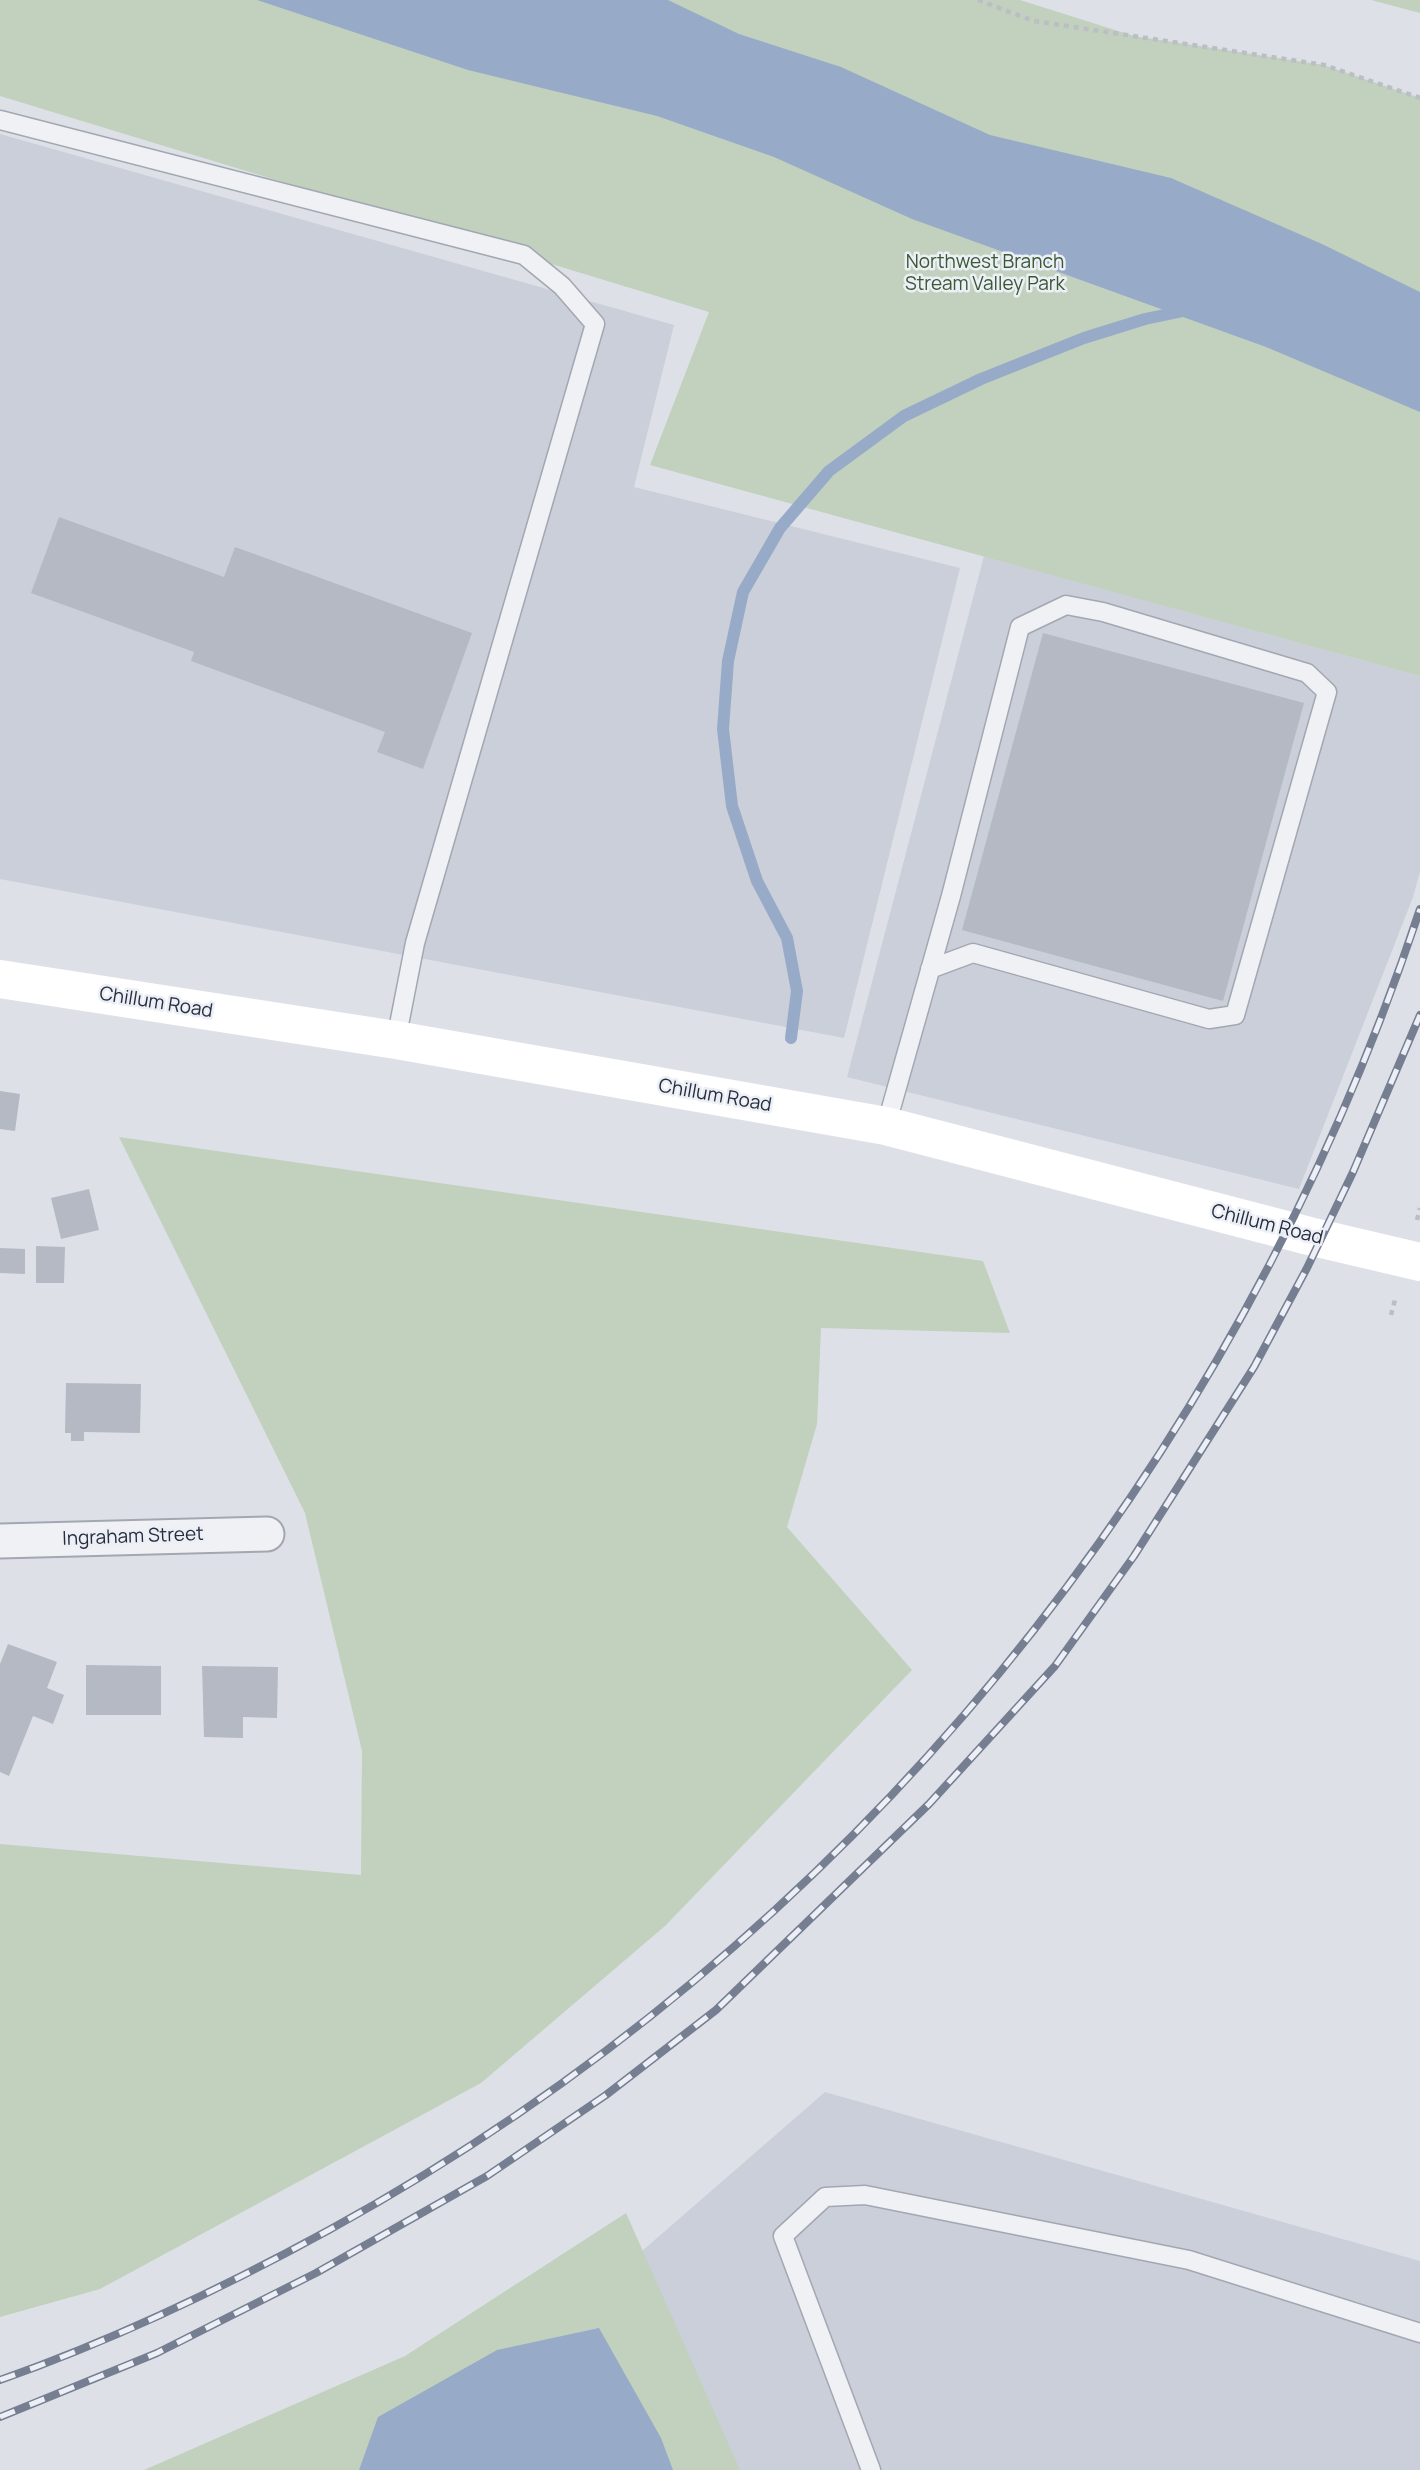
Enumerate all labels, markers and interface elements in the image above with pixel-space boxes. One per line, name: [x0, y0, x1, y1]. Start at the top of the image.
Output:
park label: Northwest Branch Stream Valley Park: [905, 252, 1065, 296]
street label: Chillum Road: [98, 983, 214, 1023]
street label: Chillum Road: [657, 1075, 773, 1117]
street label: Chillum Road: [1209, 1200, 1325, 1250]
street label: Ingraham Street: [62, 1523, 204, 1551]

